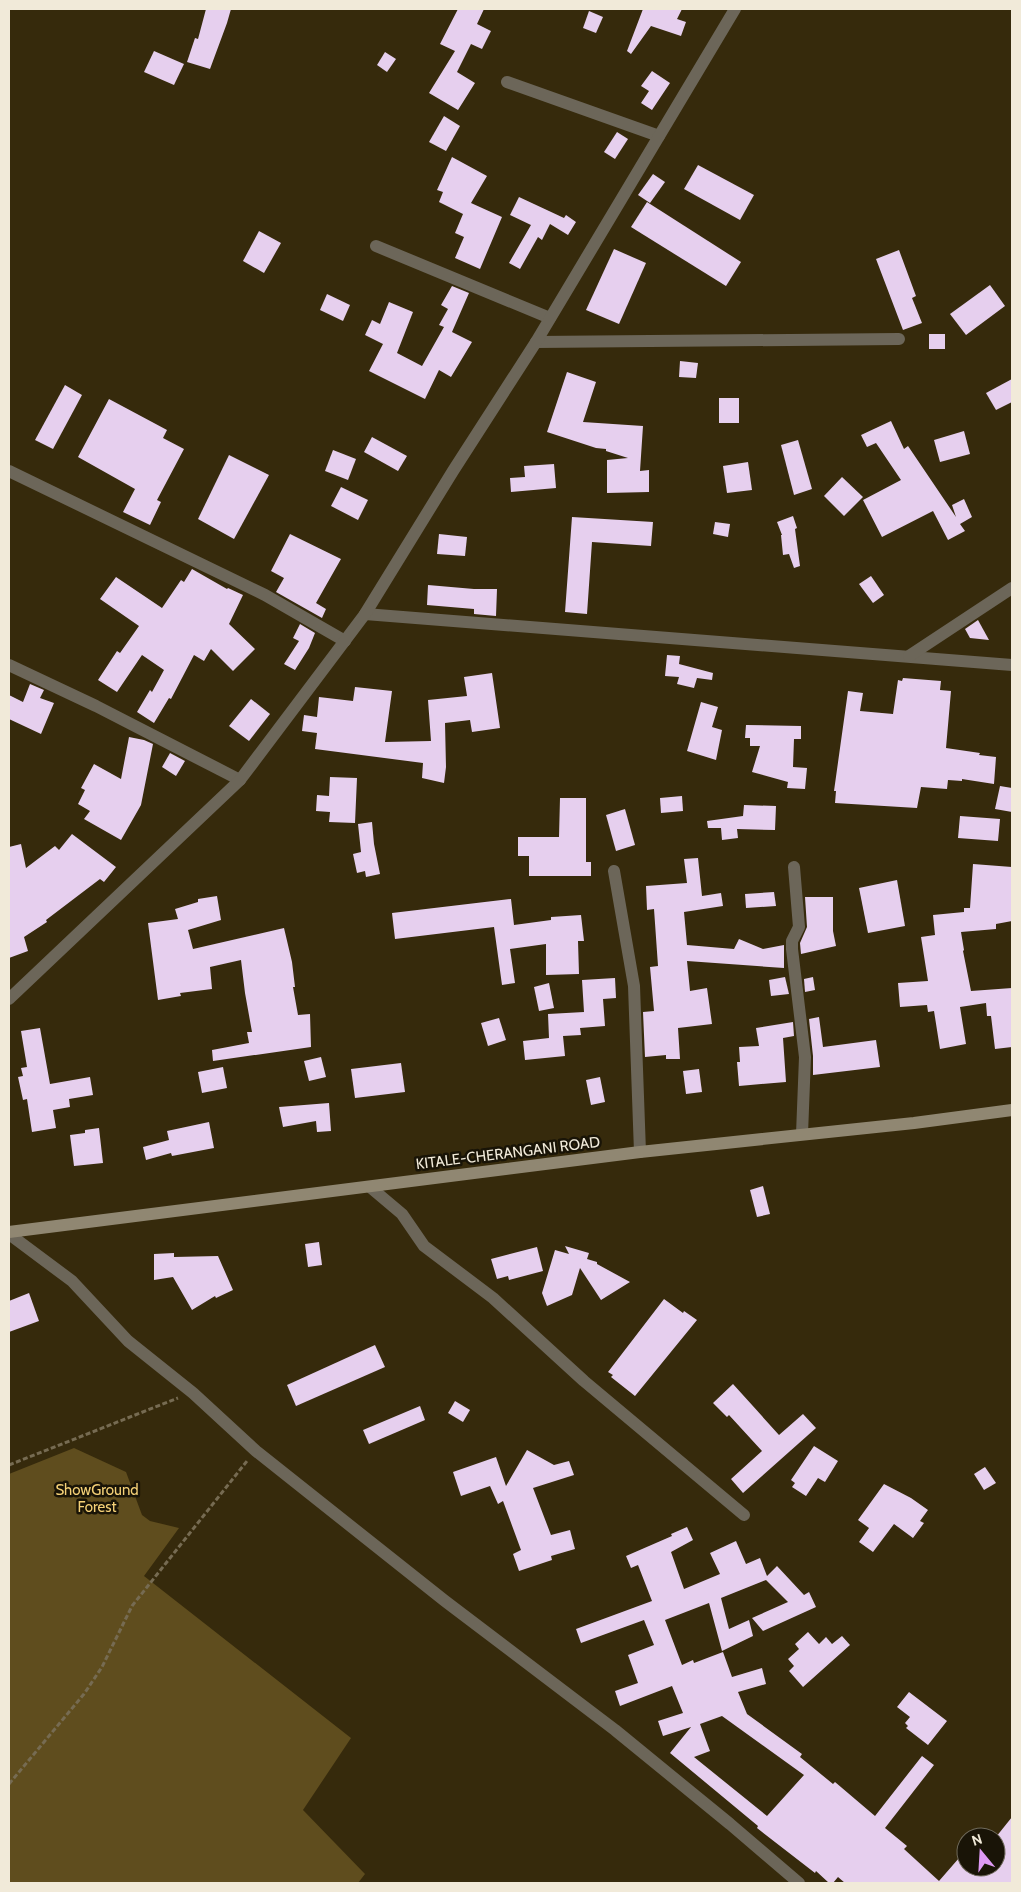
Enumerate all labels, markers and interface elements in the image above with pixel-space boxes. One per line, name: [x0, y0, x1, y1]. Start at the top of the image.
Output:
street label: KITALE-CHERANGANI ROAD: [415, 1133, 601, 1173]
park label: ShowGround Forest: [55, 1481, 139, 1516]
north arrow: [956, 1827, 1006, 1877]
text: N: [969, 1830, 984, 1850]

